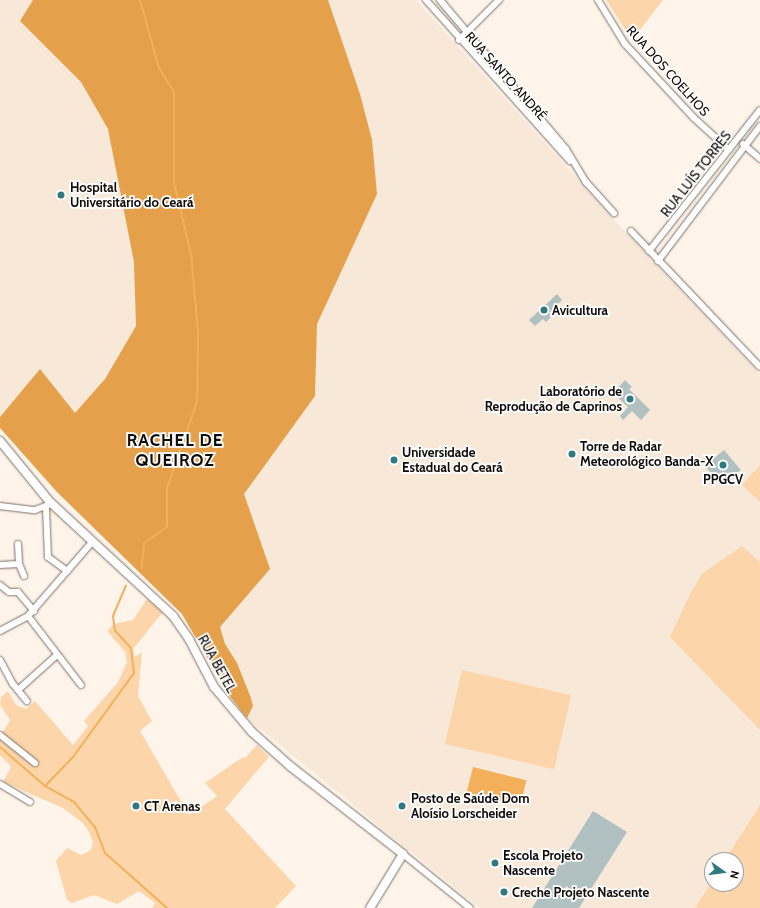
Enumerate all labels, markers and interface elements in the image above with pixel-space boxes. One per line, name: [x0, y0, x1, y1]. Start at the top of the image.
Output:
street label: RUA DOS COELHOS: [623, 23, 713, 119]
street label: RUA SANTO ANDRÉ: [462, 28, 550, 124]
street label: RUA LUÍS TORRES: [658, 128, 734, 220]
place label: Hospital Universitário do Ceará: [70, 180, 193, 211]
marker: Hospital Universitário do Ceará: [55, 189, 67, 201]
place label: Avicultura: [552, 302, 608, 318]
marker: Avicultura: [539, 305, 549, 315]
place label: Laboratório de Reprodução de Caprinos: [485, 384, 622, 415]
marker: Laboratório de Reprodução de Caprinos: [625, 394, 635, 404]
district label: RACHEL DE QUEIROZ: [127, 431, 223, 471]
place label: Torre de Radar Meteorológico Banda-X: [580, 439, 713, 470]
place label: Universidade Estadual do Ceará: [402, 445, 503, 476]
marker: Torre de Radar Meteorológico Banda-X: [567, 449, 577, 459]
marker: Universidade Estadual do Ceará: [389, 455, 399, 465]
marker: PPGCV: [718, 460, 728, 470]
place label: PPGCV: [703, 471, 743, 487]
street label: RUA BETEL: [195, 632, 239, 696]
place label: Posto de Saúde Dom Aloísio Lorscheider: [411, 791, 530, 822]
place label: CT Arenas: [144, 798, 200, 814]
marker: Posto de Saúde Dom Aloísio Lorscheider: [396, 800, 408, 812]
marker: CT Arenas: [131, 801, 141, 811]
place label: Escola Projeto Nascente: [503, 848, 583, 879]
north arrow: [704, 852, 744, 892]
marker: Escola Projeto Nascente: [490, 858, 500, 868]
text: N: [727, 869, 742, 880]
place label: Creche Projeto Nascente: [512, 884, 649, 900]
marker: Creche Projeto Nascente: [499, 887, 509, 897]

